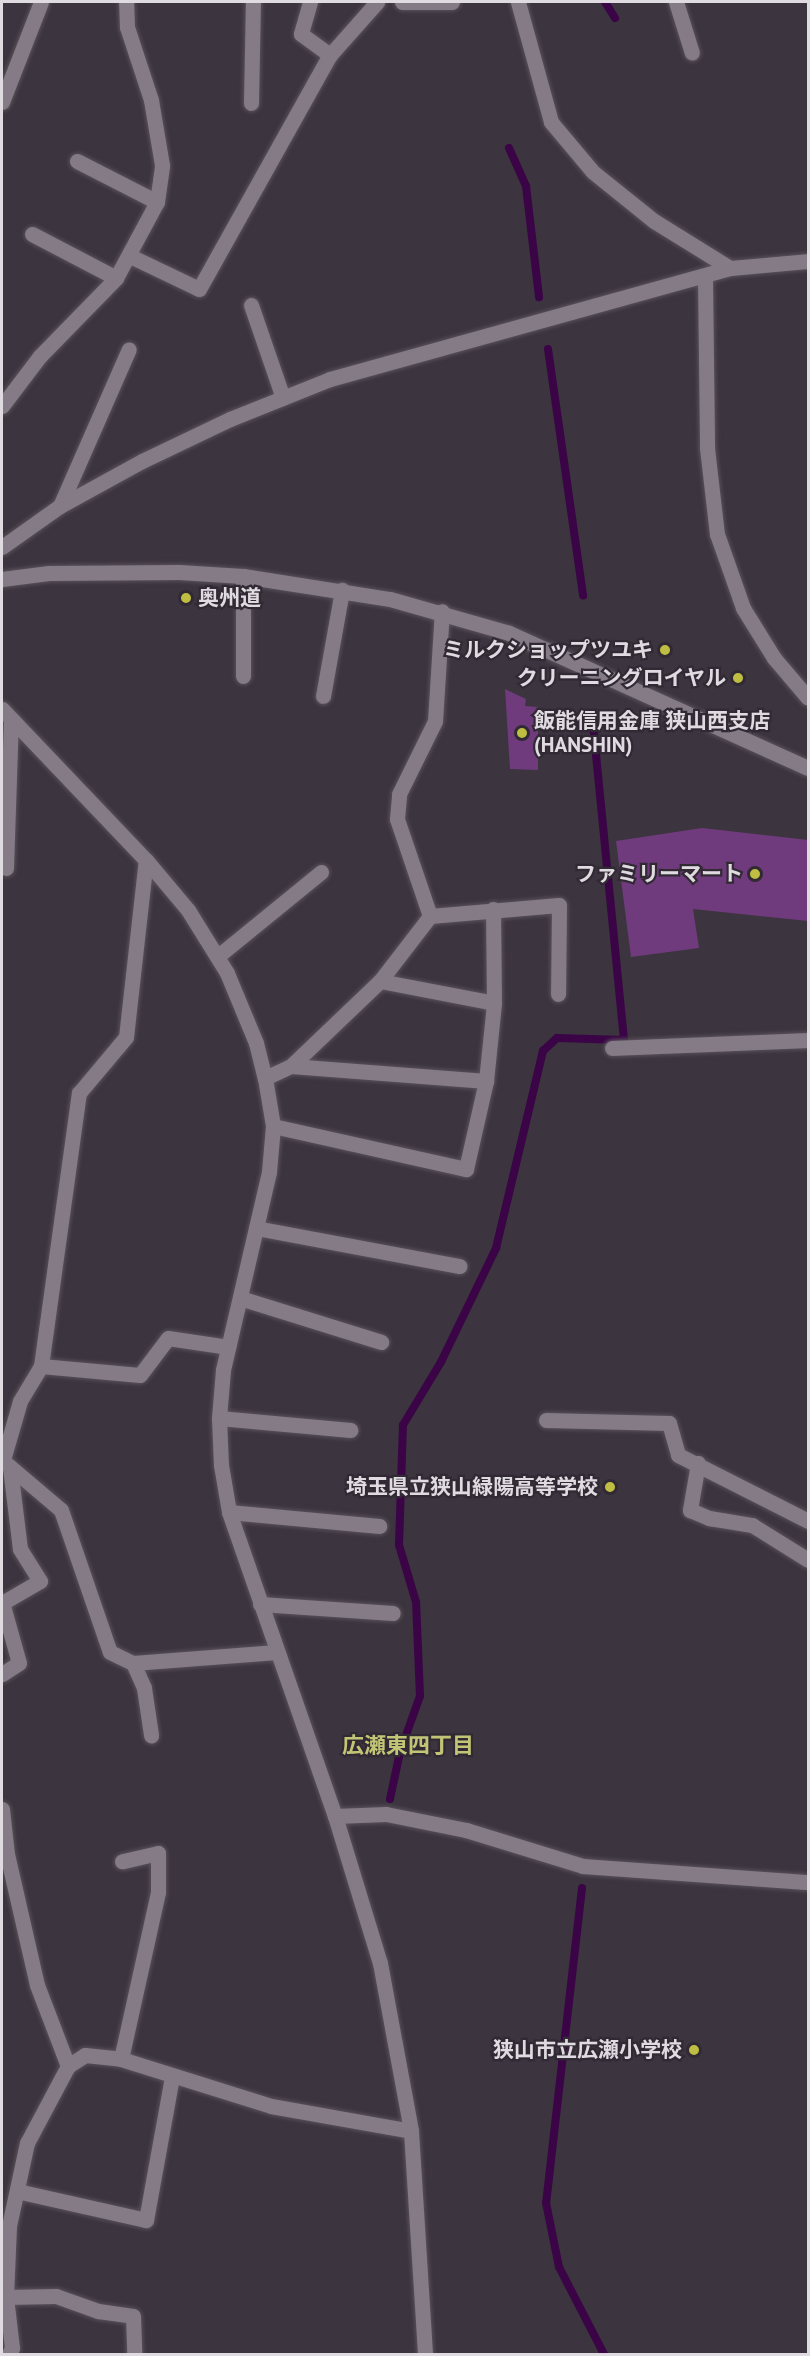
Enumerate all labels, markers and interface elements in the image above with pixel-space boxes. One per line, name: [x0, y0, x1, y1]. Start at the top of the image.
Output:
place label: 奥州道: [198, 585, 261, 611]
marker: 奥州道: [179, 591, 193, 605]
place label: ミルクショップツユキ: [443, 637, 653, 663]
marker: ミルクショップツユキ: [658, 643, 672, 657]
place label: クリーニングロイヤル: [516, 665, 726, 691]
marker: クリーニングロイヤル: [731, 671, 745, 685]
place label: 飯能信用金庫 狭山西支店 (HANSHIN): [534, 708, 770, 758]
marker: 飯能信用金庫 狭山西支店 (HANSHIN): [515, 726, 529, 740]
place label: ファミリーマート: [575, 861, 743, 887]
marker: ファミリーマート: [748, 867, 762, 881]
place label: 埼玉県立狭山緑陽高等学校: [346, 1474, 598, 1500]
marker: 埼玉県立狭山緑陽高等学校: [603, 1480, 617, 1494]
district label: 広瀬東四丁目: [342, 1733, 474, 1759]
place label: 狭山市立広瀬小学校: [493, 2037, 682, 2063]
marker: 狭山市立広瀬小学校: [687, 2043, 701, 2057]

